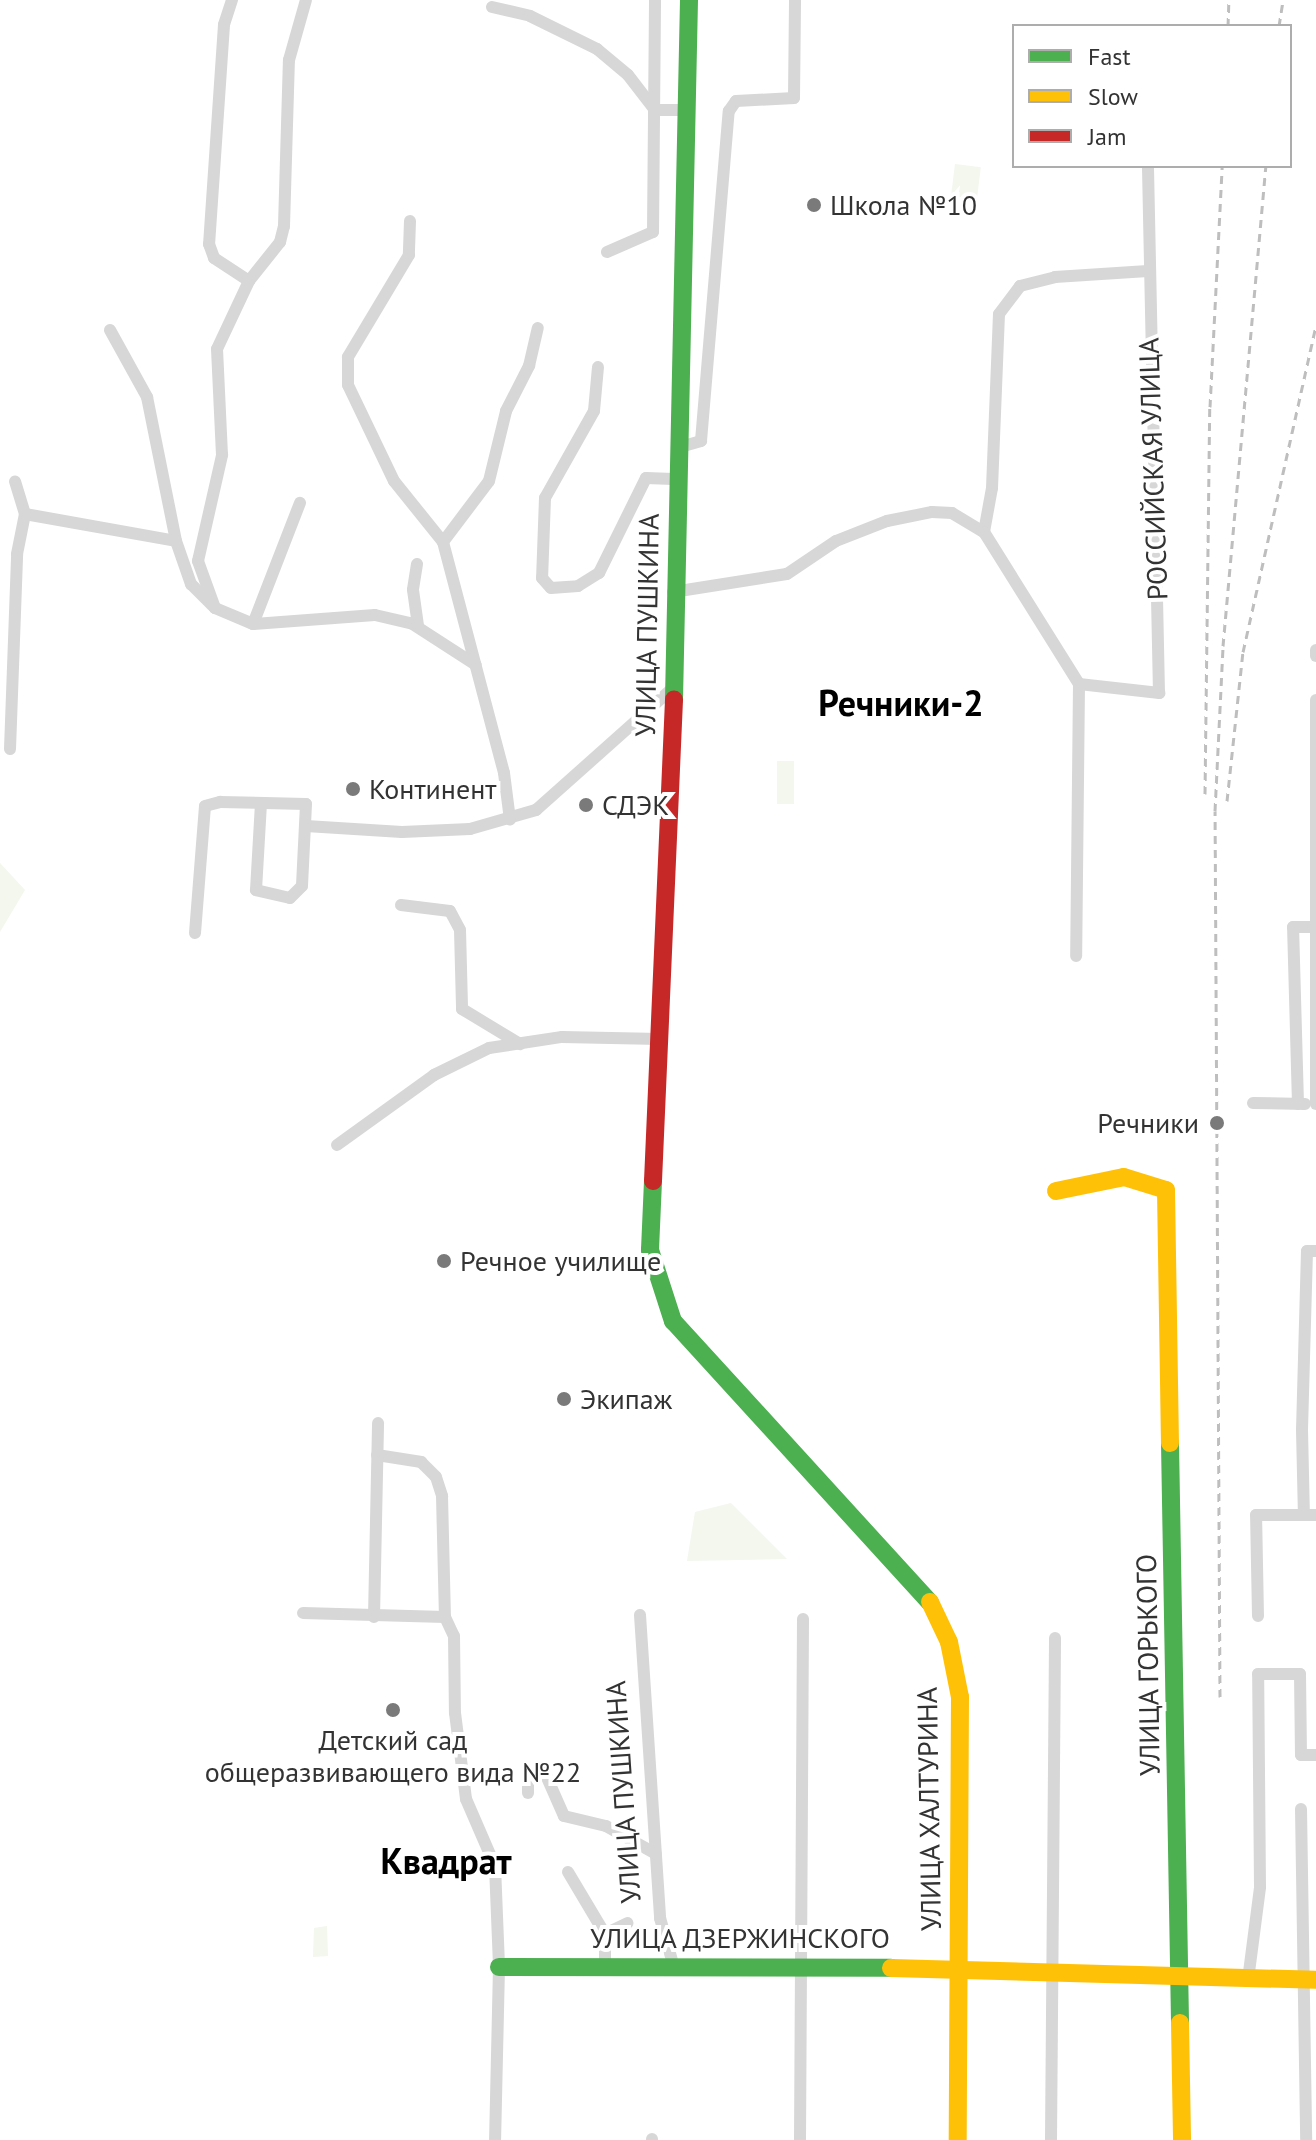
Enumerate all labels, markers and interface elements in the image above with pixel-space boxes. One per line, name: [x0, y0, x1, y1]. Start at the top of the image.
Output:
legend: [1012, 24, 1292, 168]
text: Fast: [1088, 41, 1131, 72]
text: Slow: [1088, 81, 1138, 112]
text: Jam: [1088, 121, 1126, 152]
place label: Школа №10: [830, 188, 977, 222]
marker: Школа №10: [805, 196, 823, 214]
street label: РОССИЙСКАЯ УЛИЦА: [1132, 337, 1174, 601]
street label: УЛИЦА ПУШКИНА: [628, 513, 666, 737]
district label: Речники-2: [818, 681, 984, 725]
place label: Континент: [369, 772, 496, 806]
marker: Континент: [344, 780, 362, 798]
place label: СДЭК: [602, 788, 669, 822]
marker: СДЭК: [577, 796, 595, 814]
place label: Речники: [1097, 1106, 1199, 1140]
marker: Речники: [1206, 1112, 1228, 1134]
place label: Речное училище: [460, 1244, 661, 1278]
marker: Речное училище: [435, 1252, 453, 1270]
place label: Экипаж: [580, 1382, 672, 1416]
marker: Экипаж: [555, 1390, 573, 1408]
street label: УЛИЦА ГОРЬКОГО: [1129, 1553, 1167, 1777]
street label: УЛИЦА ПУШКИНА: [598, 1679, 648, 1905]
street label: УЛИЦА ХАЛТУРИНА: [910, 1686, 948, 1932]
marker: Детский сад общеразвивающего вида №22: [384, 1701, 402, 1719]
place label: Детский сад общеразвивающего вида №22: [205, 1723, 581, 1789]
district label: Квадрат: [380, 1839, 512, 1883]
street label: УЛИЦА ДЗЕРЖИНСКОГО: [589, 1921, 891, 1955]

